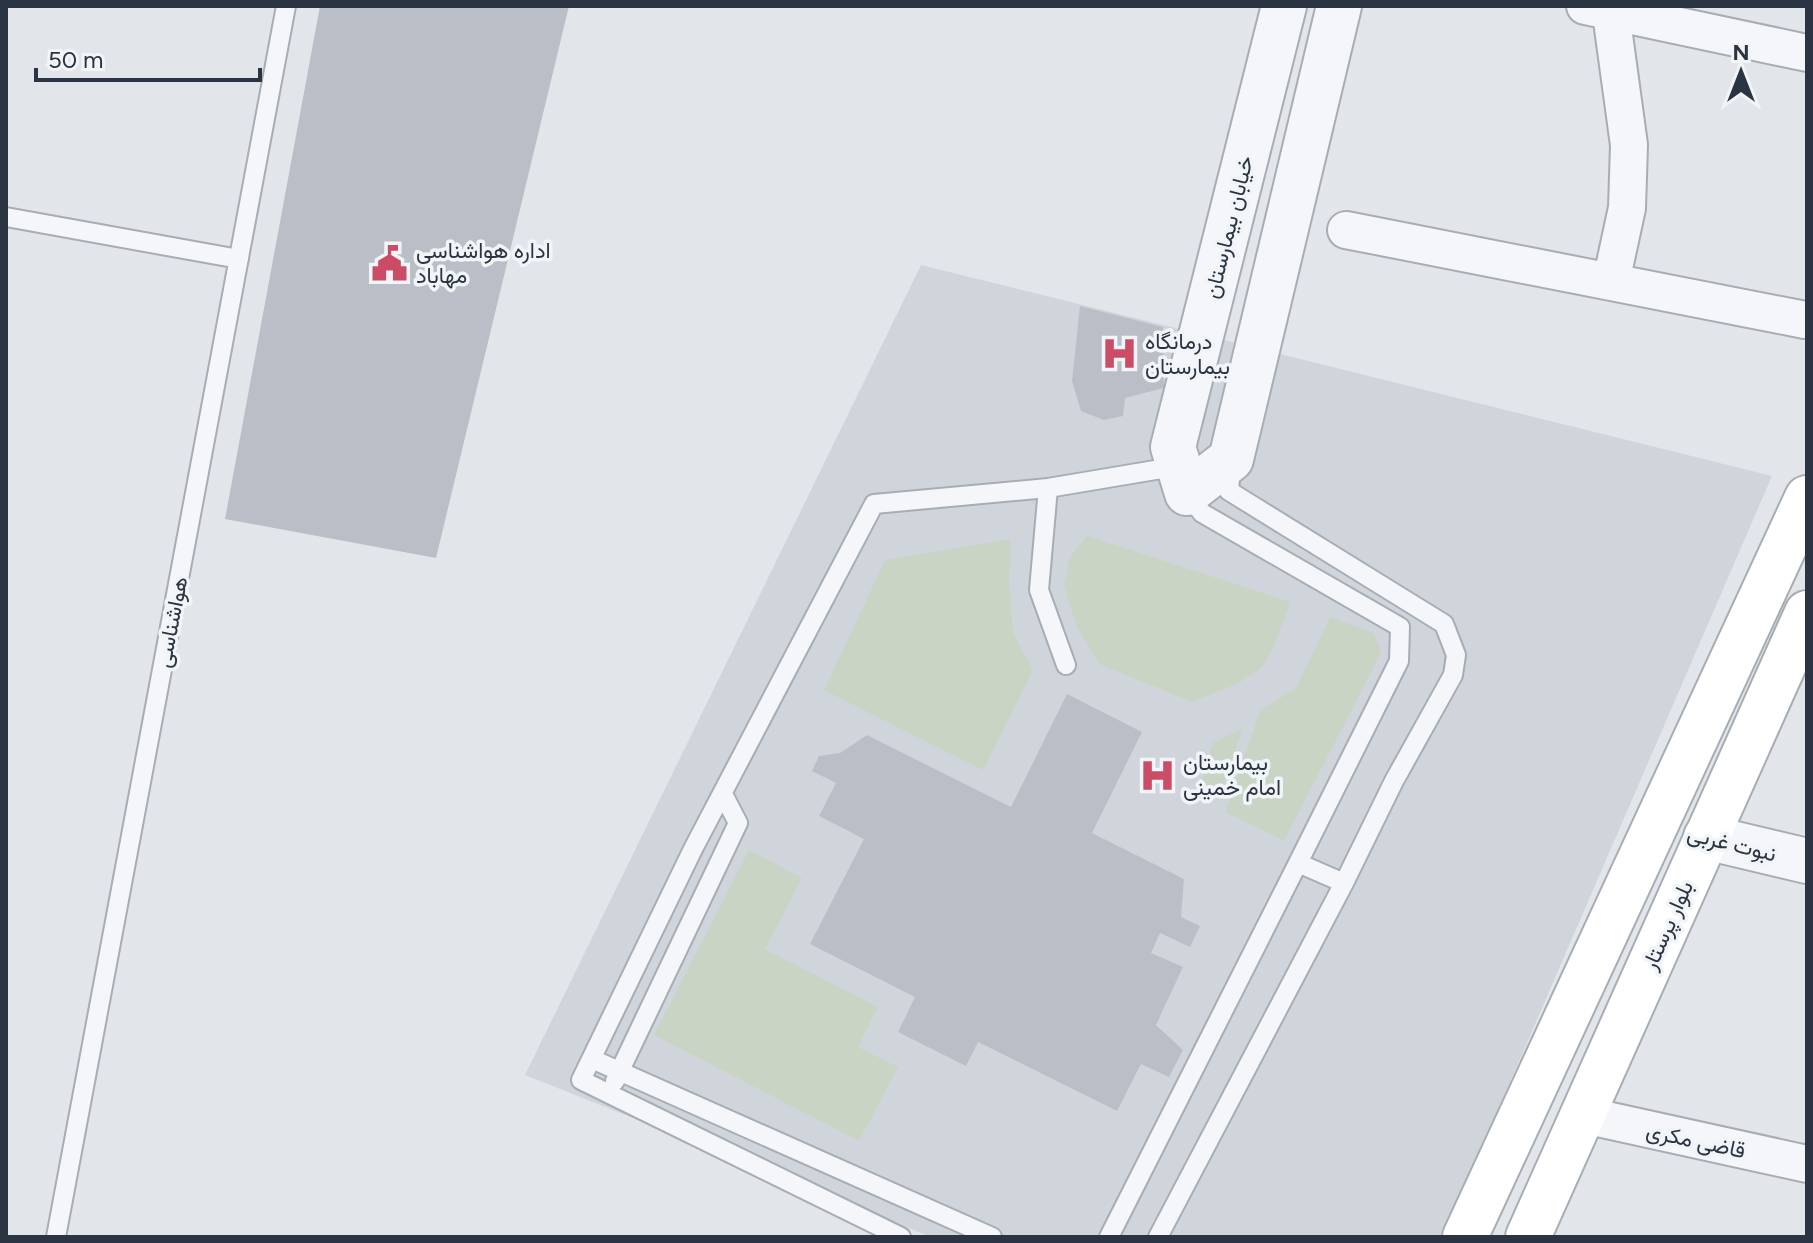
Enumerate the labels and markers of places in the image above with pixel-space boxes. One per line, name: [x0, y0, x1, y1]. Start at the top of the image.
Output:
place label: اداره هواشناسی مهاباد: [416, 237, 551, 289]
public building icon: اداره هواشناسی مهاباد: [371, 244, 409, 282]
place label: درمانگاه بیمارستان: [1145, 328, 1230, 380]
hospital icon: درمانگاه بیمارستان: [1100, 335, 1138, 373]
place label: بیمارستان امام خمینی: [1183, 749, 1281, 802]
hospital icon: بیمارستان امام خمینی: [1138, 756, 1176, 794]

